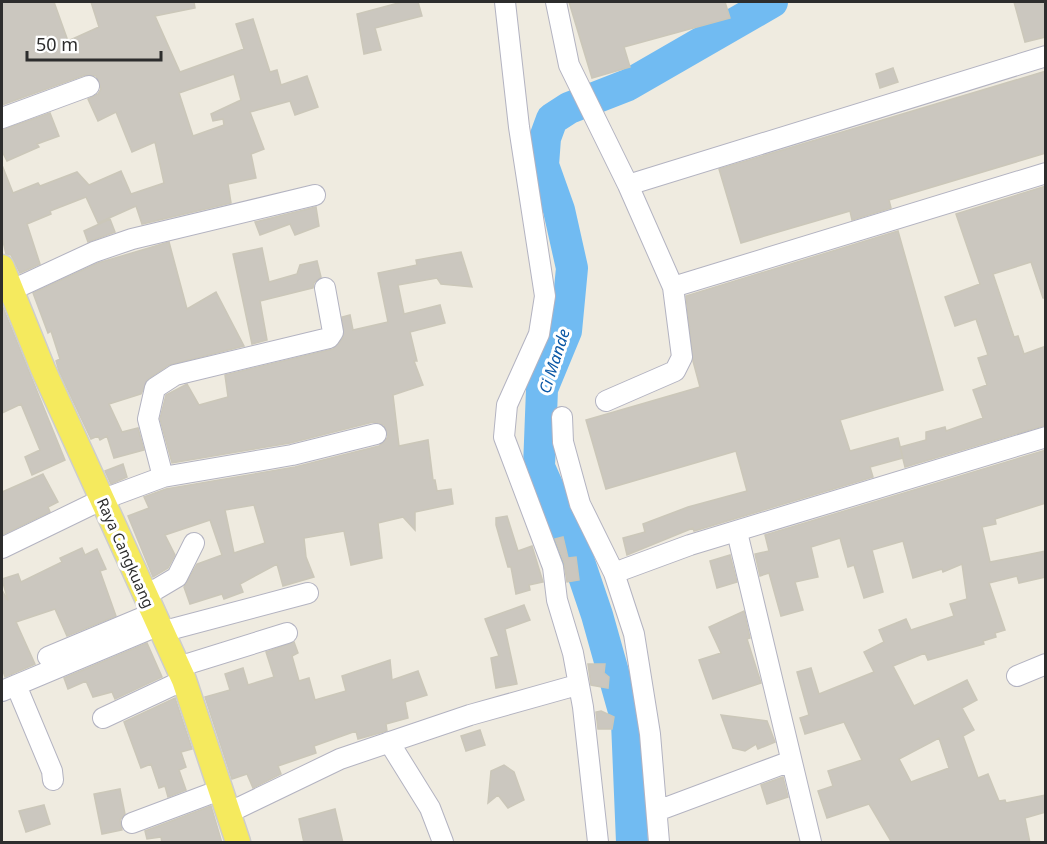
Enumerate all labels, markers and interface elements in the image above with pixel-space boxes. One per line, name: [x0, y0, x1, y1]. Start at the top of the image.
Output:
scale bar: [27, 24, 160, 62]
text: 50 m: [36, 32, 78, 56]
water label: Ci Mande: [533, 326, 575, 396]
street label: Raya Cangkuang: [93, 494, 159, 611]

